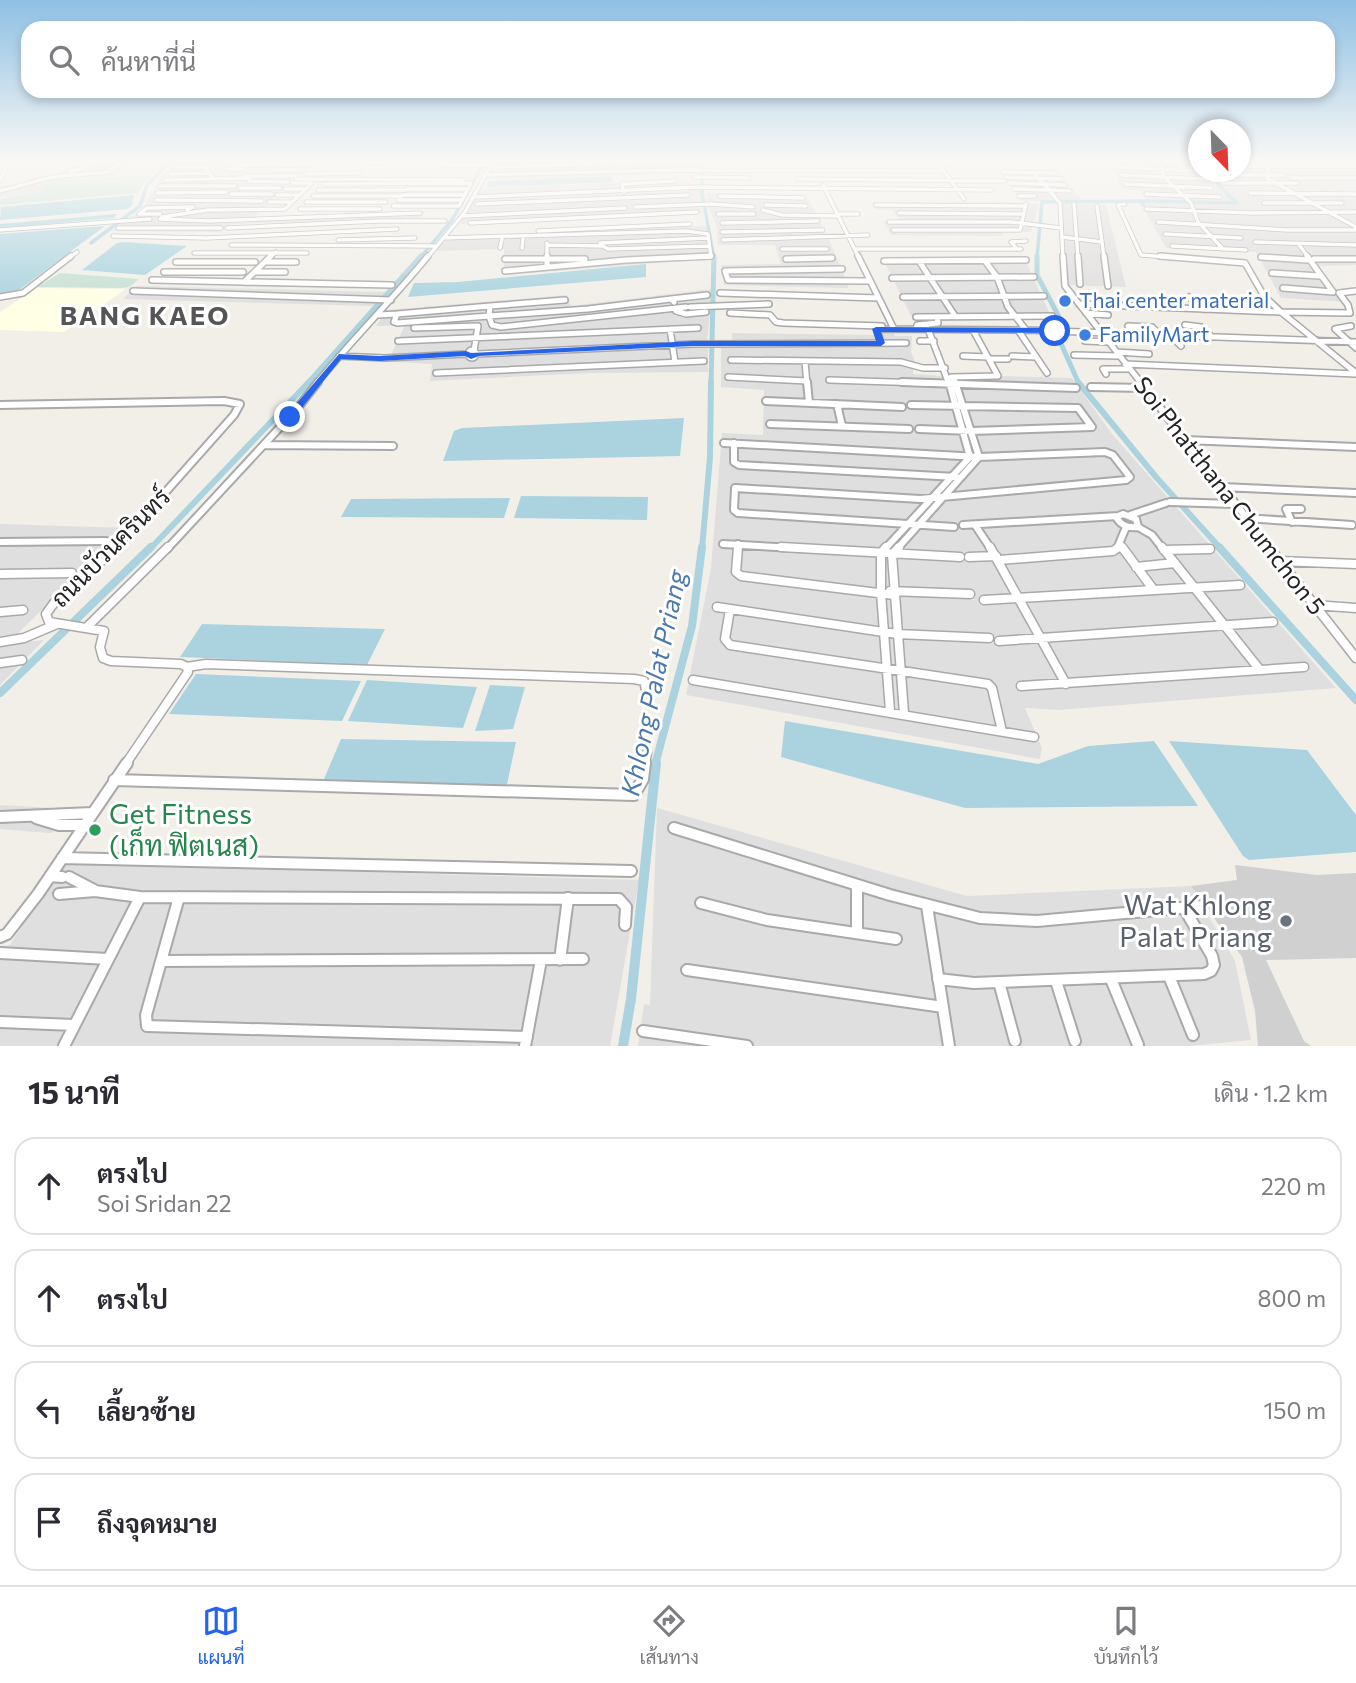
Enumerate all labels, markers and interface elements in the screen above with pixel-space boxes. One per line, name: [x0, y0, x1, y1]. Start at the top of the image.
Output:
search box: [21, 21, 1335, 98]
icon: search: [45, 41, 83, 79]
text: ค้นหาที่นี่: [101, 45, 196, 76]
north arrow: [1188, 119, 1251, 182]
place label: Thai center material: [1079, 287, 1269, 312]
marker: Thai center material: [1057, 293, 1073, 309]
district label: BANG KAEO: [60, 299, 230, 330]
route start: [1039, 315, 1070, 346]
place label: FamilyMart: [1099, 321, 1209, 346]
marker: FamilyMart: [1077, 327, 1093, 343]
street label: Soi Phatthana Chumchon 5: [1128, 370, 1332, 620]
route end: [274, 401, 305, 432]
street label: ถนนบัวนครินทร์: [44, 481, 175, 612]
water label: Khlong Palat Priang: [613, 566, 692, 798]
place label: Get Fitness (เก็ท ฟิตเนส): [109, 796, 259, 862]
marker: Get Fitness (เก็ท ฟิตเนส): [87, 822, 103, 838]
place label: Wat Khlong Palat Priang: [1119, 887, 1272, 953]
marker: Wat Khlong Palat Priang: [1278, 913, 1294, 929]
text: 15 นาที: [28, 1073, 120, 1110]
text: เดิน · 1.2 km: [1213, 1079, 1328, 1107]
text: ตรงไป: [97, 1157, 168, 1188]
icon: ahead: [30, 1167, 68, 1205]
text: 220 m: [1261, 1172, 1326, 1200]
text: Soi Sridan 22: [97, 1189, 232, 1217]
icon: ahead: [30, 1279, 68, 1317]
text: ตรงไป: [97, 1283, 168, 1314]
text: 800 m: [1258, 1284, 1326, 1312]
icon: left: [30, 1391, 68, 1429]
text: เลี้ยวซ้าย: [97, 1395, 196, 1426]
text: 150 m: [1263, 1396, 1326, 1424]
icon: arrive: [30, 1503, 68, 1541]
text: ถึงจุดหมาย: [97, 1507, 218, 1538]
tab: แผนที่: [197, 1602, 245, 1668]
tab: เส้นทาง: [640, 1602, 699, 1668]
tab: บันทึกไว้: [1094, 1602, 1159, 1668]

